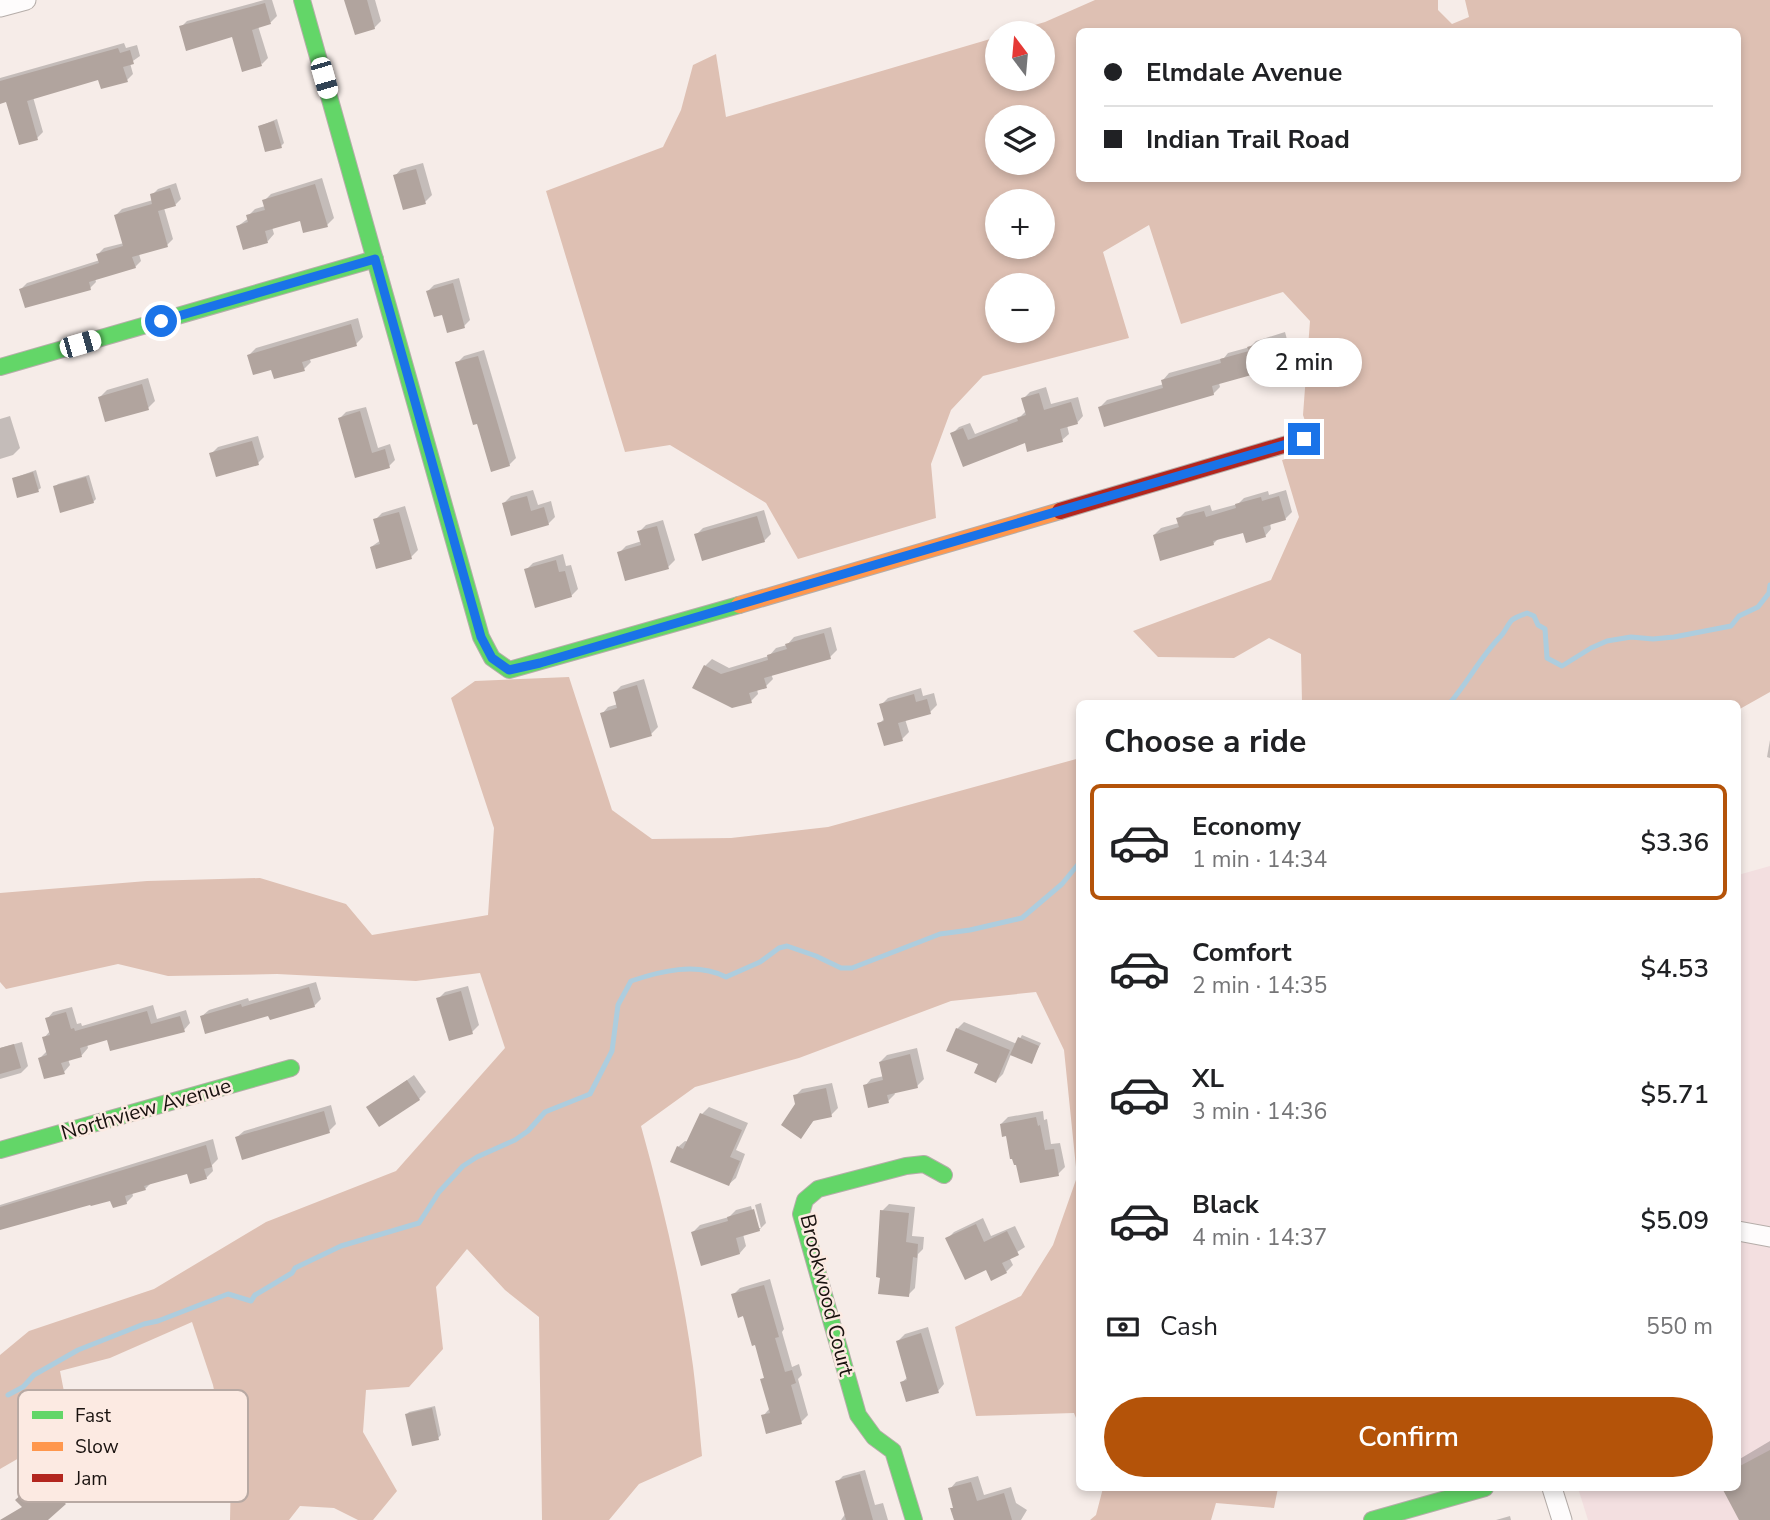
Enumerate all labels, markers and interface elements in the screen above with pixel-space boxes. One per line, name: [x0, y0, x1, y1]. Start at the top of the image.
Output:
north arrow: [985, 21, 1055, 91]
map controls: [985, 21, 1055, 343]
car: [309, 55, 340, 101]
text: Elmdale Avenue: [1146, 55, 1342, 90]
button: layers: [985, 105, 1055, 175]
text: Indian Trail Road: [1146, 122, 1350, 157]
button: +: [985, 189, 1055, 259]
button: −: [985, 273, 1055, 343]
route start: [145, 305, 177, 337]
car: [57, 328, 104, 360]
callout: 2 min: [1246, 338, 1362, 386]
text: 2 min: [1275, 347, 1333, 378]
route end: [1288, 423, 1320, 455]
text: Choose a ride: [1104, 720, 1306, 763]
text: Economy: [1192, 809, 1301, 844]
icon: car: [1108, 811, 1171, 874]
text: $3.36: [1640, 825, 1709, 860]
text: 1 min · 14:34: [1192, 844, 1327, 875]
text: Comfort: [1192, 935, 1292, 970]
icon: car: [1108, 937, 1171, 1000]
text: $4.53: [1640, 951, 1709, 986]
text: 2 min · 14:35: [1192, 970, 1327, 1001]
text: XL: [1192, 1061, 1224, 1096]
icon: car: [1108, 1063, 1171, 1126]
street label: Northview Avenue: [58, 1071, 234, 1147]
text: $5.71: [1640, 1077, 1709, 1112]
text: 3 min · 14:36: [1192, 1096, 1327, 1127]
text: Black: [1192, 1187, 1259, 1222]
icon: car: [1108, 1189, 1171, 1252]
text: $5.09: [1640, 1203, 1709, 1238]
street label: Brookwood Court: [793, 1211, 861, 1379]
text: 4 min · 14:37: [1192, 1222, 1327, 1253]
icon: cash: [1104, 1308, 1142, 1346]
text: Cash: [1160, 1309, 1218, 1344]
text: 550 m: [1646, 1311, 1713, 1342]
legend: [18, 1390, 248, 1502]
button: Confirm: [1104, 1397, 1713, 1477]
text: Fast: [75, 1403, 111, 1429]
text: Slow: [75, 1434, 119, 1460]
text: Jam: [74, 1466, 108, 1492]

